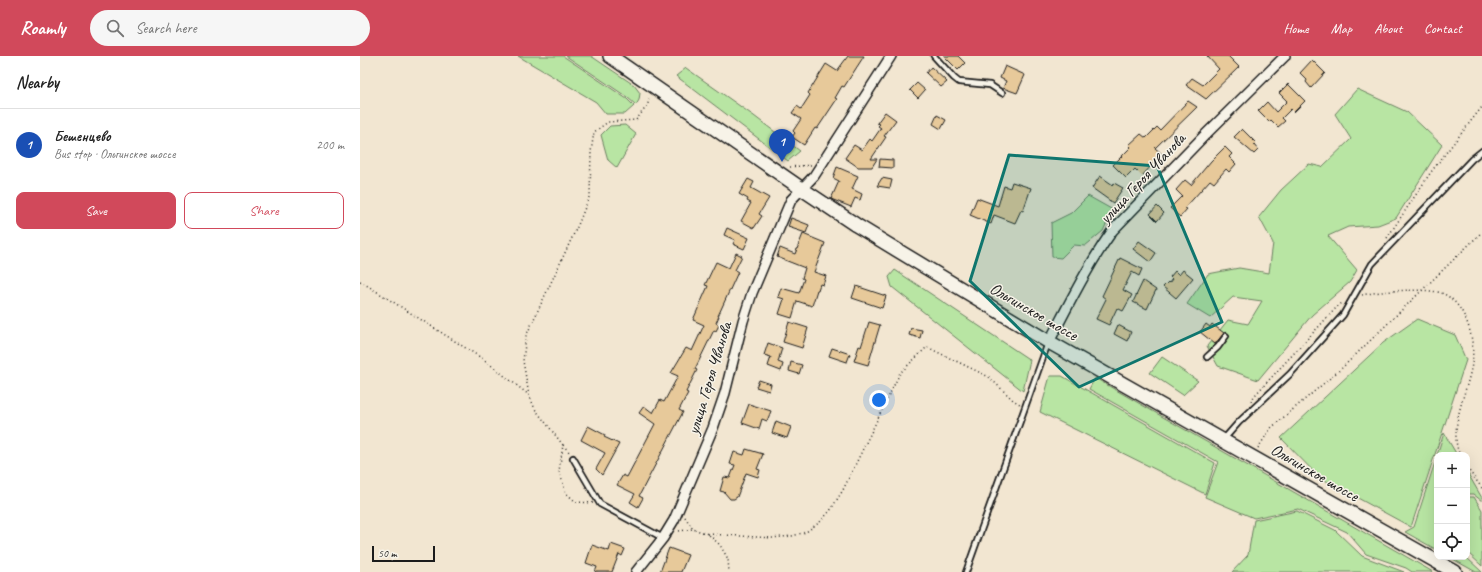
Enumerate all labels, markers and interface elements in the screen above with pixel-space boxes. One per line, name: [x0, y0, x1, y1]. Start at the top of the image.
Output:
search box: [90, 10, 370, 46]
text: Roamly: [20, 16, 66, 40]
icon: search: [104, 17, 126, 39]
text: Search here: [136, 19, 197, 38]
text: Home: [1283, 20, 1309, 37]
text: Map: [1331, 20, 1352, 37]
text: About: [1374, 20, 1402, 37]
text: Contact: [1424, 20, 1462, 37]
text: Nearby: [16, 72, 59, 93]
text: Бешенцево: [54, 127, 110, 146]
street label: улица Героя Чванова: [1094, 127, 1191, 229]
pin: 1: [769, 129, 795, 162]
text: 1: [26, 137, 32, 153]
text: 200 m: [316, 137, 344, 153]
text: Bus stop · Ольгинское шоссе: [54, 146, 175, 162]
button: Save: [16, 192, 176, 229]
button: Share: [184, 192, 344, 229]
street label: Ольгинское шоссе: [986, 278, 1083, 346]
street label: улица Героя Чванова: [682, 317, 737, 438]
your location: [869, 390, 889, 410]
street label: Ольгинское шоссе: [1267, 439, 1364, 507]
map controls: [1434, 452, 1470, 560]
button: +: [1434, 452, 1470, 488]
button: −: [1434, 488, 1470, 524]
button: locate: [1434, 524, 1470, 560]
scale bar: [372, 544, 435, 563]
text: 50 m: [378, 546, 397, 560]

